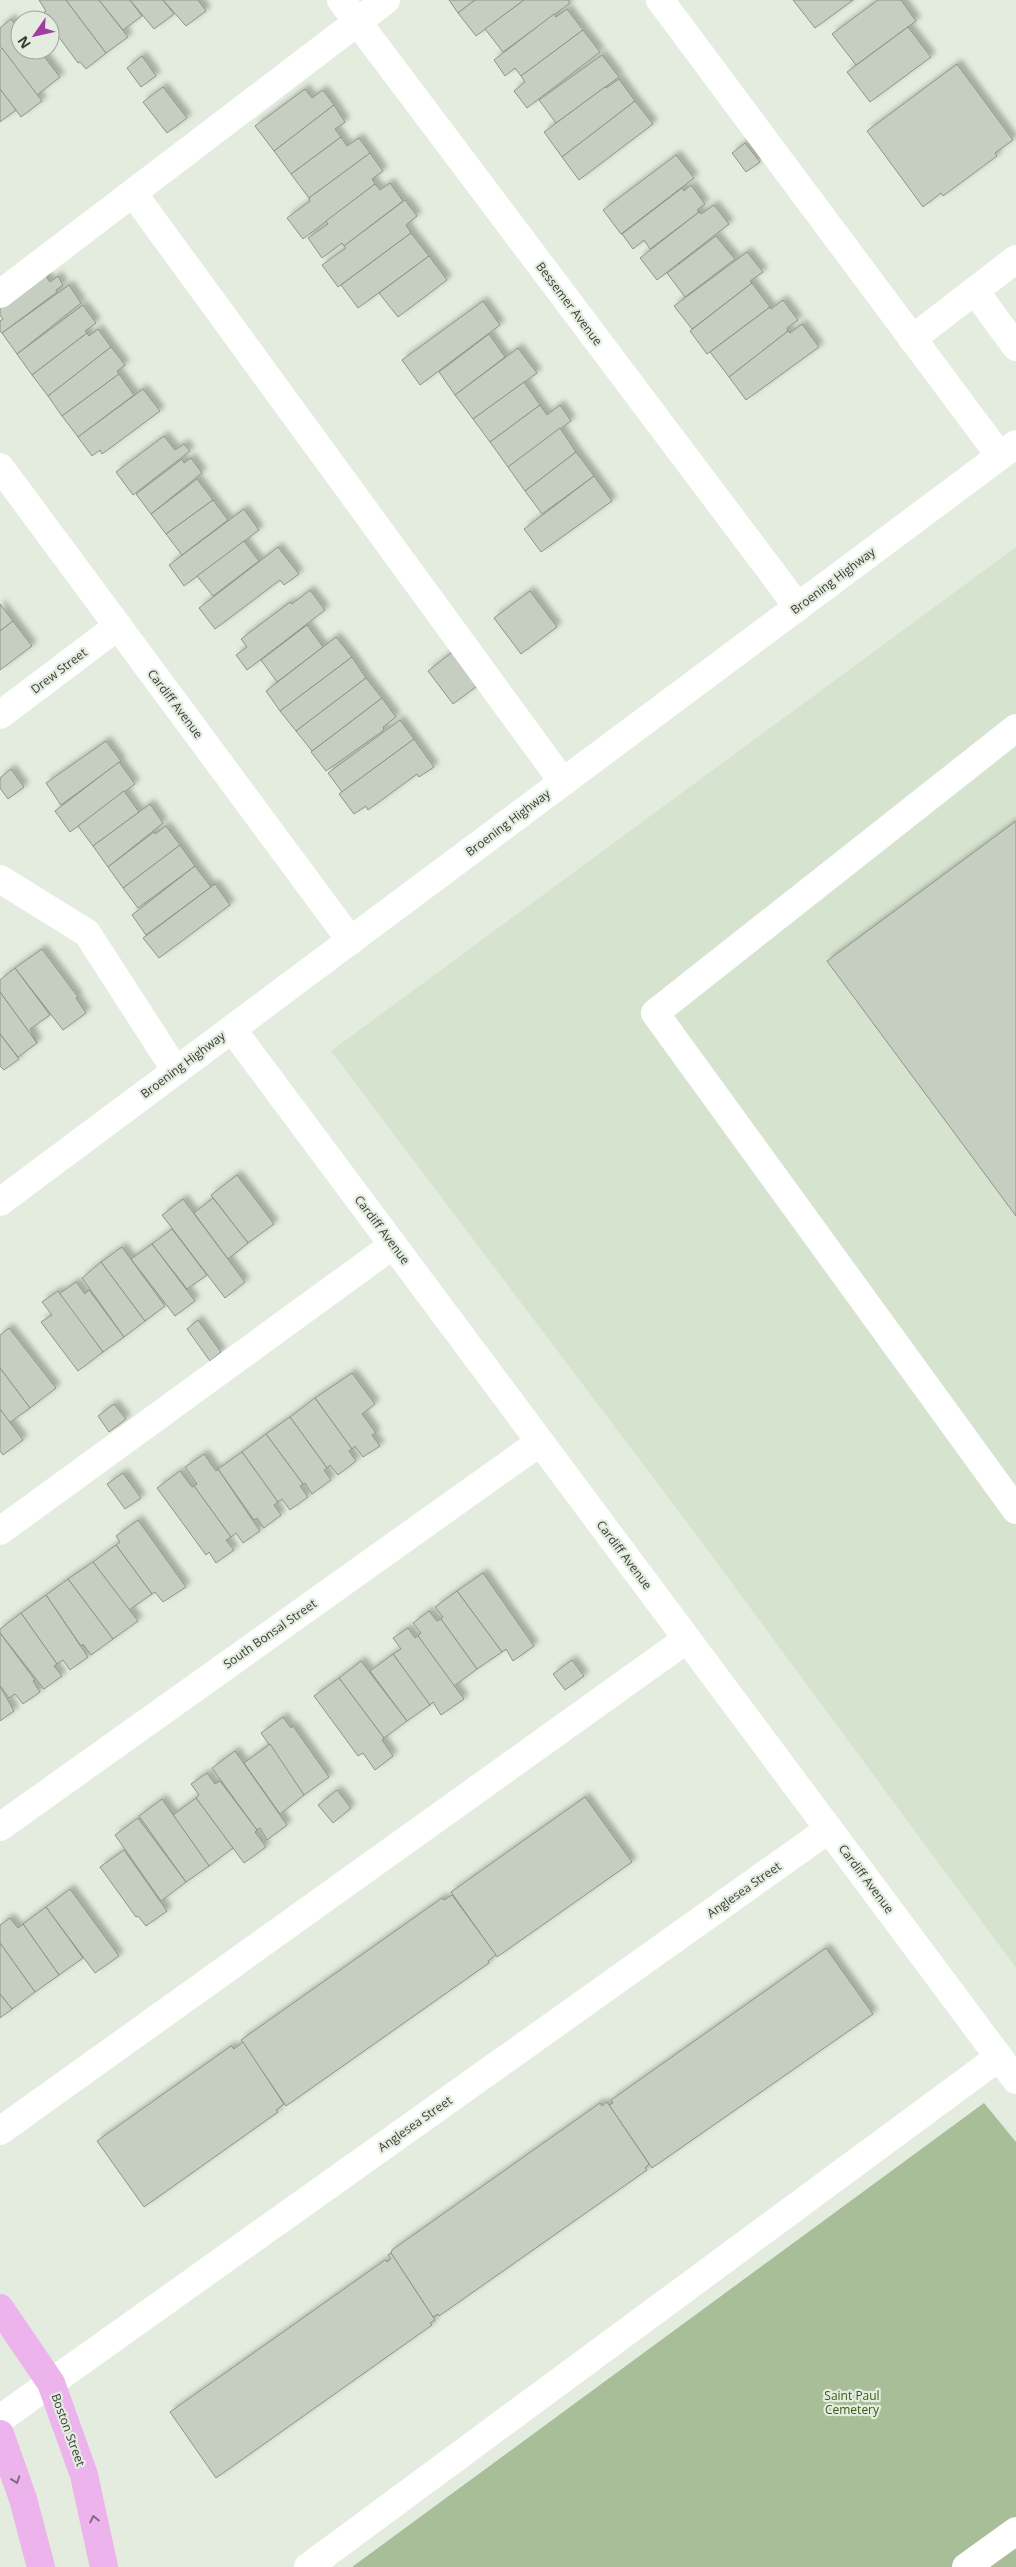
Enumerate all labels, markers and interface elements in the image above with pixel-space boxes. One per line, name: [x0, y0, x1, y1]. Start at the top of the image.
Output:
north arrow: [10, 10, 60, 60]
text: N: [13, 33, 35, 53]
street label: Bessemer Avenue: [532, 259, 607, 349]
street label: Broening Highway: [787, 543, 879, 618]
street label: Drew Street: [27, 644, 90, 697]
street label: Cardiff Avenue: [144, 666, 207, 742]
street label: Broening Highway: [462, 785, 554, 860]
street label: Broening Highway: [137, 1027, 229, 1102]
street label: Cardiff Avenue: [351, 1192, 414, 1268]
street label: Cardiff Avenue: [593, 1517, 656, 1593]
street label: South Bonsal Street: [220, 1595, 320, 1672]
street label: Cardiff Avenue: [835, 1841, 898, 1917]
street label: Anglesea Street: [703, 1858, 784, 1922]
street label: Anglesea Street: [374, 2092, 455, 2156]
park label: Saint Paul Cemetery: [824, 2387, 880, 2418]
street label: Boston Street: [47, 2391, 89, 2469]
one-way arrow: [10, 2475, 20, 2484]
one-way arrow: [89, 2515, 99, 2524]

